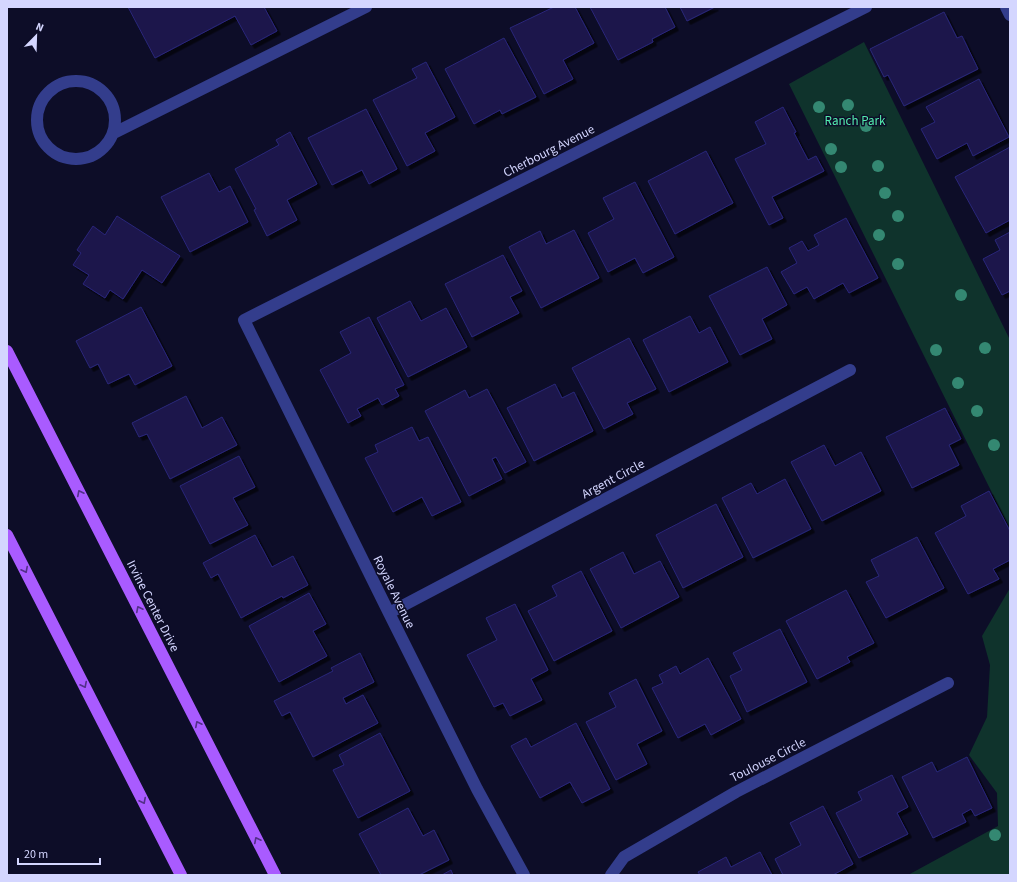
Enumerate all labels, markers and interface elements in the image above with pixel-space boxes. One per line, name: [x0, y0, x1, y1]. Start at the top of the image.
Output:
north arrow: [16, 16, 56, 56]
text: N: [33, 19, 46, 36]
park label: Ranch Park: [825, 112, 886, 130]
street label: Cherbourg Avenue: [500, 120, 598, 182]
street label: Argent Circle: [578, 455, 648, 503]
one-way arrow: [77, 490, 84, 497]
street label: Royale Avenue: [369, 553, 419, 631]
street label: Irvine Center Drive: [122, 557, 184, 655]
one-way arrow: [20, 565, 28, 573]
one-way arrow: [136, 605, 144, 613]
one-way arrow: [79, 681, 87, 689]
one-way arrow: [195, 721, 203, 729]
street label: Toulouse Circle: [727, 733, 809, 787]
one-way arrow: [138, 797, 146, 804]
one-way arrow: [254, 837, 262, 844]
scale bar: [18, 840, 100, 866]
text: 20 m: [24, 846, 48, 863]

